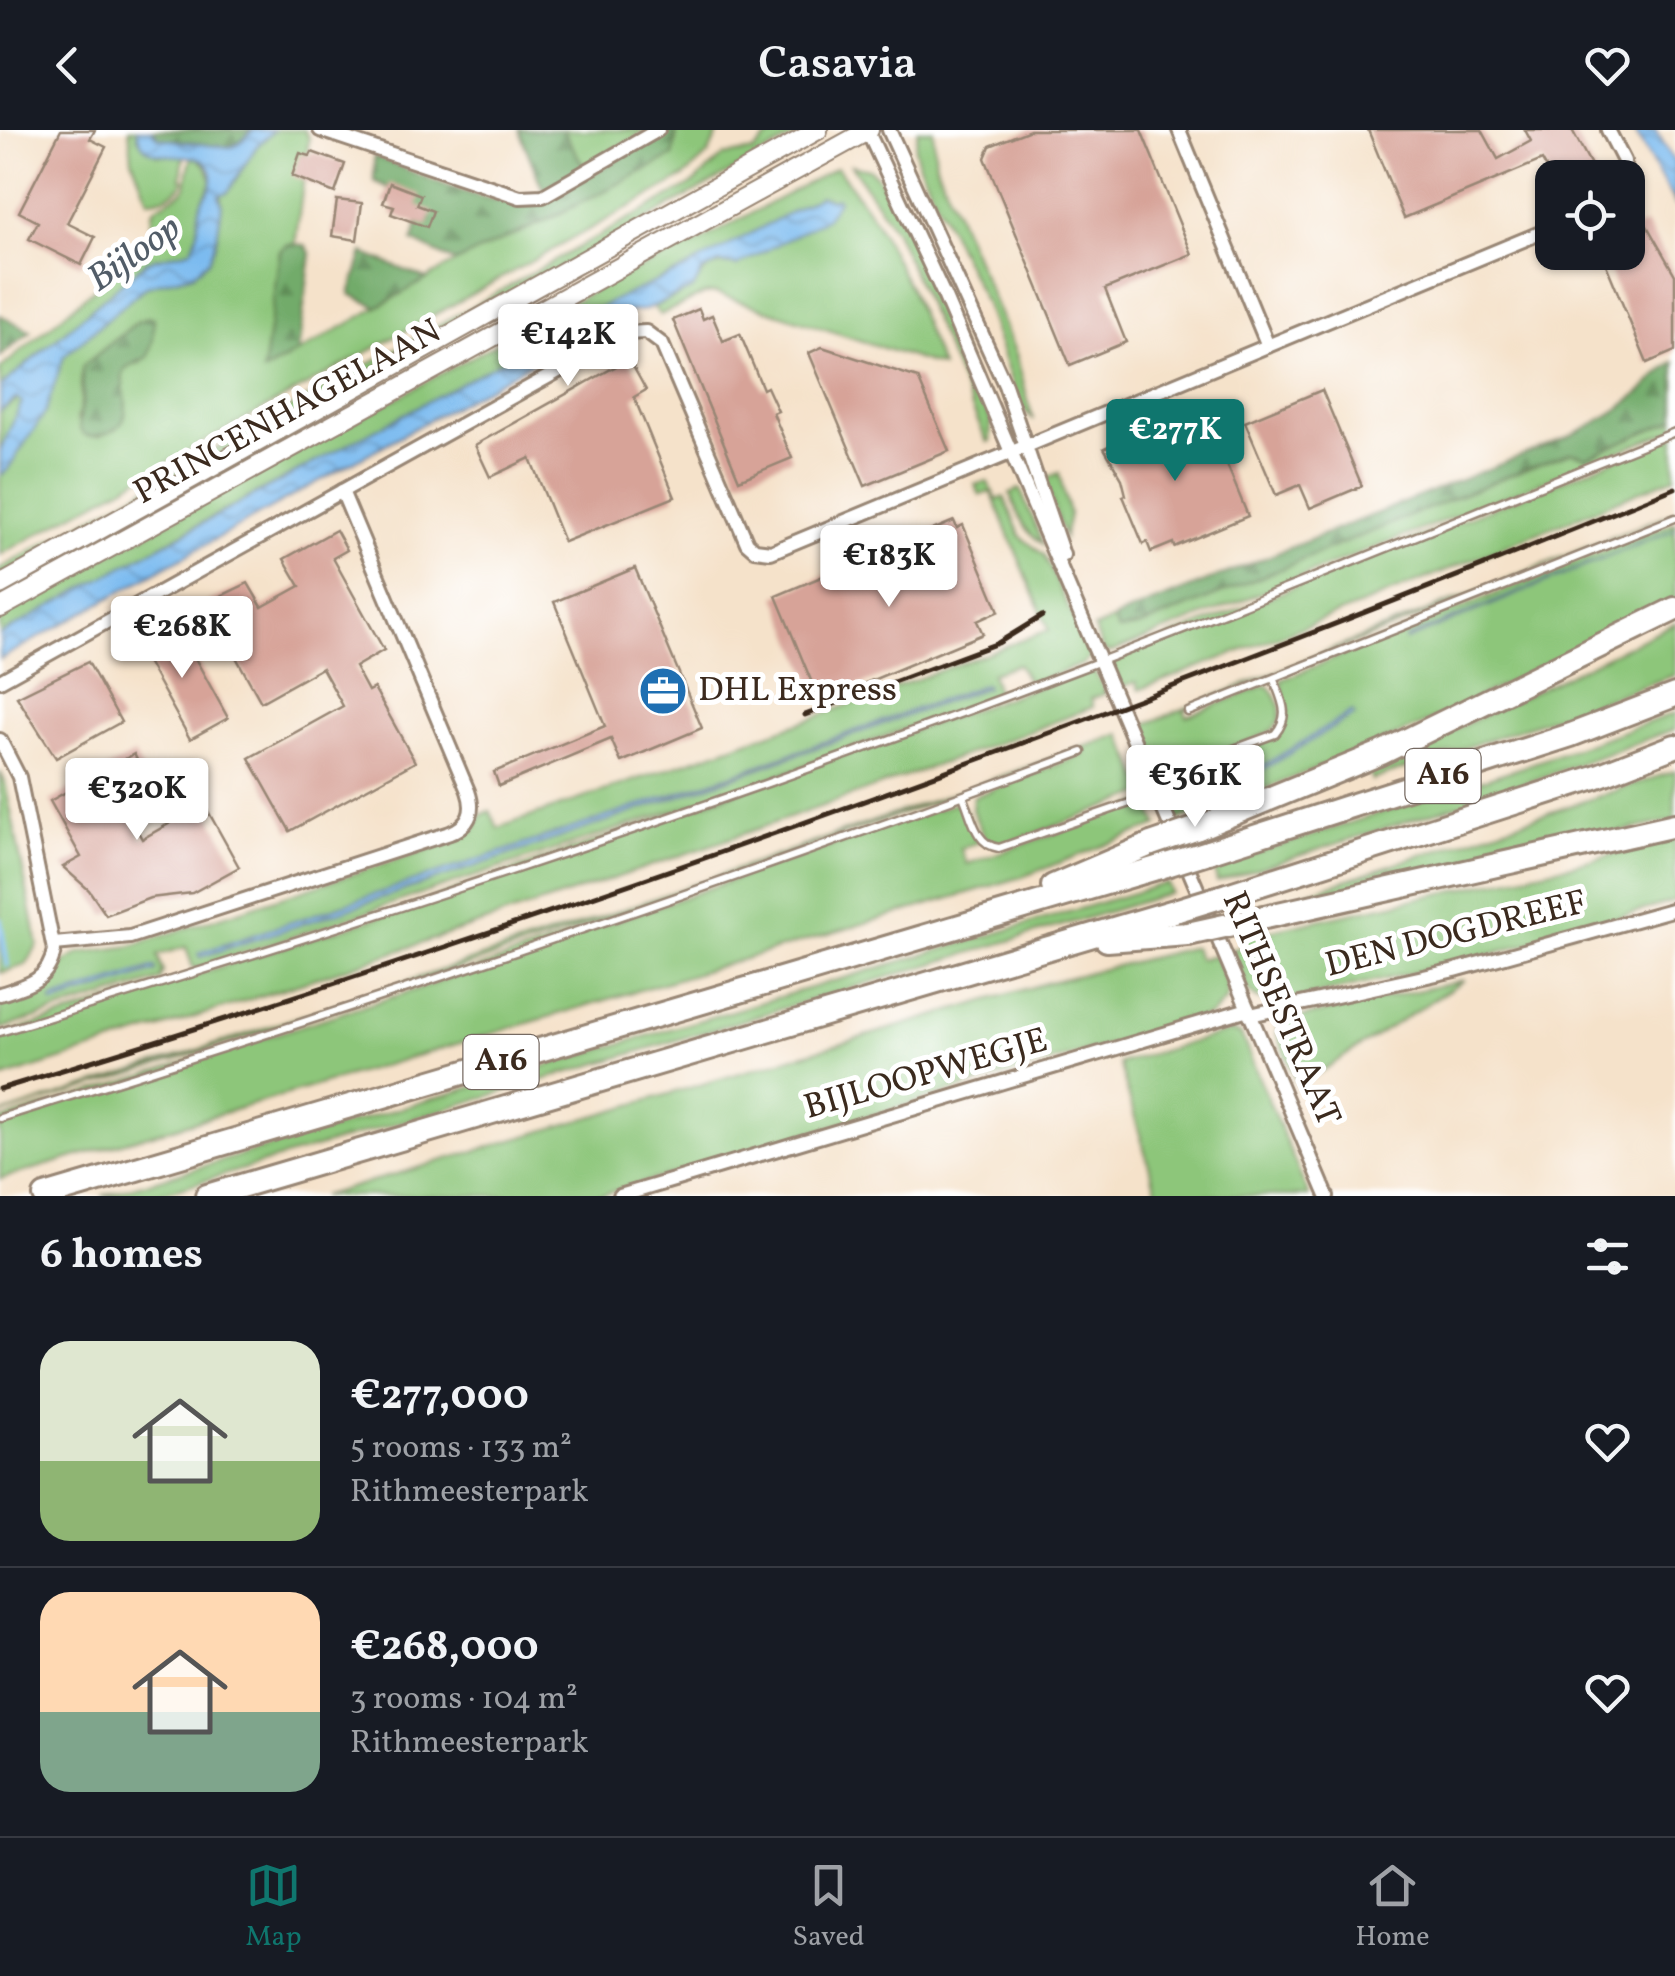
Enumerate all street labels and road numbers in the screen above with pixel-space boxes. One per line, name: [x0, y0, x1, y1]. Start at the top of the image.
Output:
street label: PRINCENHAGELAAN: [126, 309, 450, 517]
road number: A16: [1406, 749, 1480, 803]
street label: DEN DOGDREEF: [1320, 879, 1592, 991]
street label: RITHSESTRAAT: [1209, 884, 1351, 1134]
street label: BIJLOOPWEGJE: [799, 1017, 1053, 1133]
road number: A16: [464, 1035, 538, 1089]

